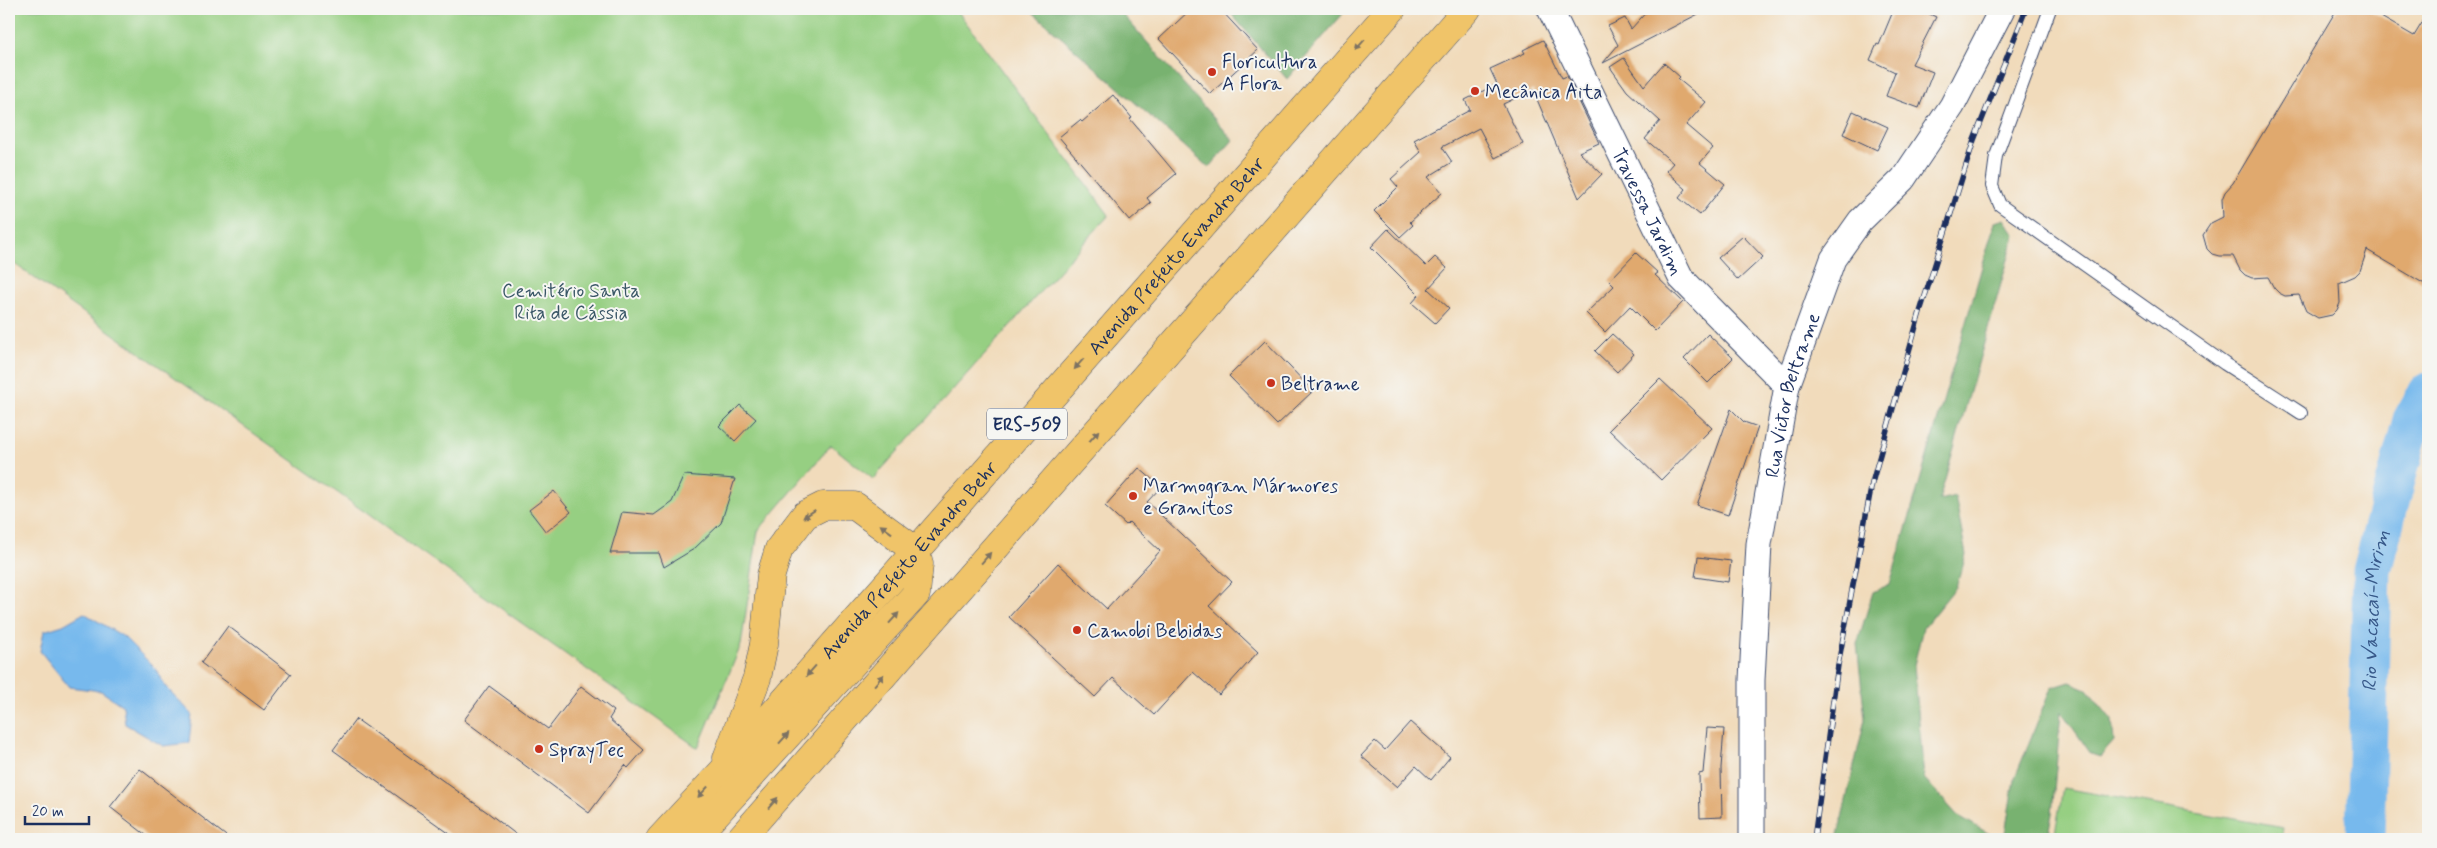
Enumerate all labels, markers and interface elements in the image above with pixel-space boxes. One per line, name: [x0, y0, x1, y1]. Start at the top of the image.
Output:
one-way arrow: [1354, 39, 1366, 51]
place label: Floricultura A Flora: [1222, 50, 1318, 97]
marker: Floricultura A Flora: [1206, 66, 1218, 78]
place label: Mecânica Aita: [1485, 80, 1602, 105]
marker: Mecânica Aita: [1469, 85, 1481, 97]
street label: Travessa Jardim: [1606, 144, 1689, 280]
street label: Avenida Prefeito Evandro Behr: [1083, 152, 1271, 361]
park label: Cemitério Santa Rita de Cássia: [502, 279, 640, 326]
street label: Rua Victor Beltrame: [1760, 309, 1827, 480]
one-way arrow: [1073, 358, 1085, 370]
place label: Beltrame: [1281, 372, 1360, 397]
marker: Beltrame: [1265, 377, 1277, 389]
road number: ERS-509: [987, 408, 1067, 439]
one-way arrow: [1088, 429, 1099, 442]
street label: Avenida Prefeito Evandro Behr: [816, 456, 1004, 665]
place label: Marmogran Mármores e Granitos: [1143, 474, 1339, 521]
marker: Marmogran Mármores e Granitos: [1127, 490, 1139, 502]
one-way arrow: [802, 510, 815, 519]
one-way arrow: [879, 524, 893, 534]
water label: Rio Vacacaí-Mirim: [2357, 527, 2397, 692]
one-way arrow: [981, 552, 992, 565]
one-way arrow: [888, 612, 899, 625]
place label: Camobi Bebidas: [1087, 619, 1223, 644]
marker: Camobi Bebidas: [1071, 624, 1083, 636]
one-way arrow: [805, 664, 817, 676]
one-way arrow: [874, 674, 885, 687]
one-way arrow: [778, 733, 790, 745]
place label: SprayTec: [549, 738, 624, 764]
marker: SprayTec: [533, 743, 545, 755]
one-way arrow: [697, 786, 709, 798]
scale bar: [25, 793, 89, 825]
one-way arrow: [767, 796, 778, 809]
text: 20 m: [32, 802, 64, 822]

